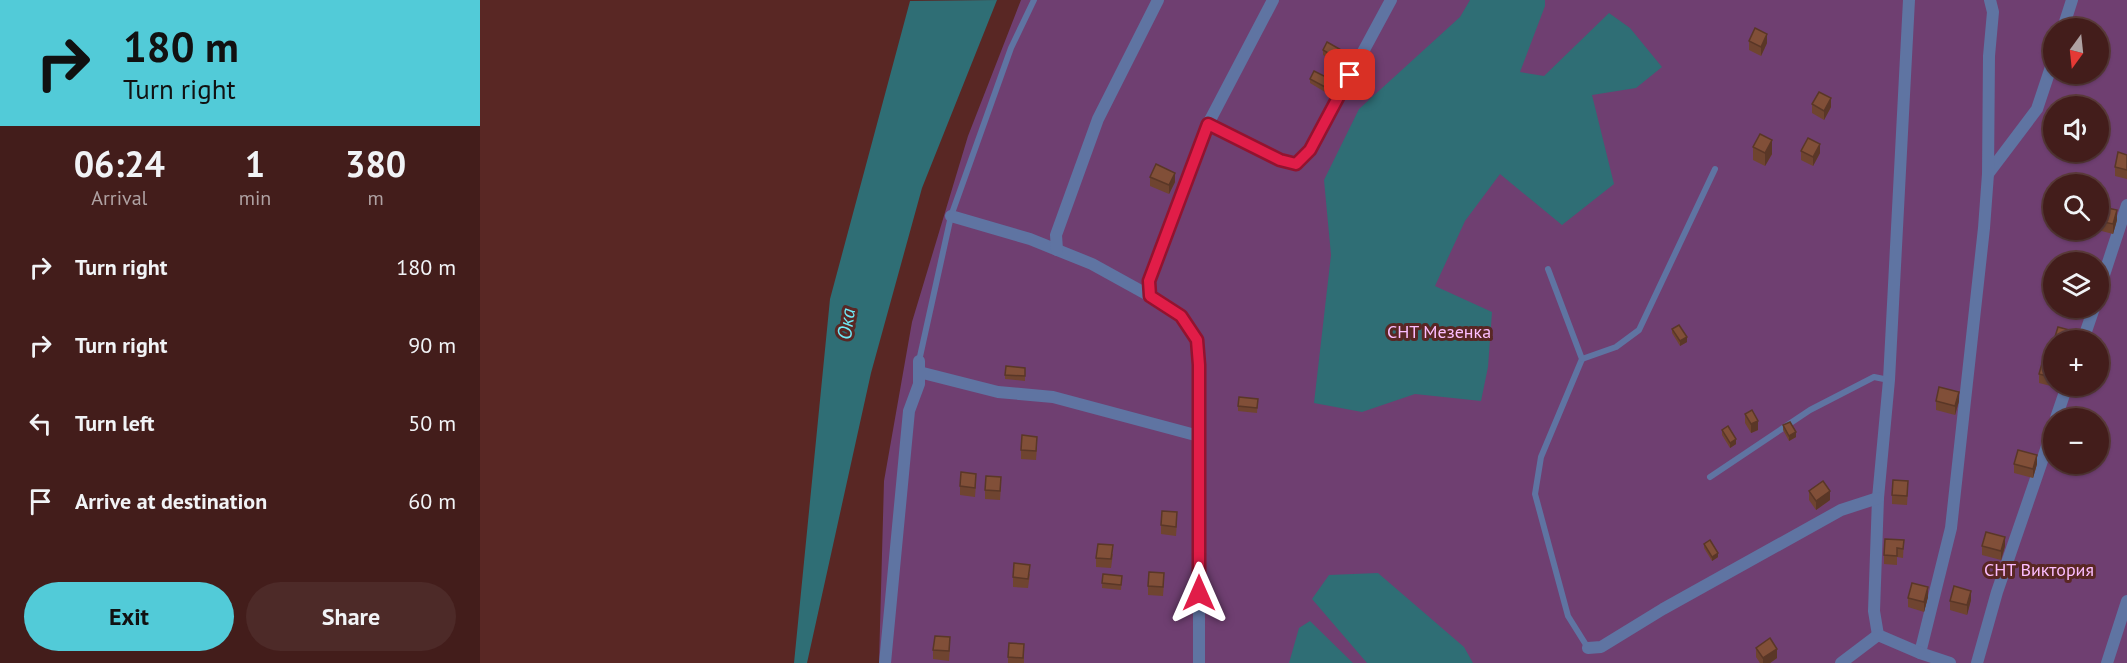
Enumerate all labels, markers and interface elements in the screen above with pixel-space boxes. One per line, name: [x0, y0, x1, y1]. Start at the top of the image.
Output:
north arrow: [2043, 18, 2109, 84]
map controls: [2043, 18, 2109, 474]
text: 180 m: [123, 19, 239, 74]
icon: right: [24, 24, 102, 102]
pin: [1324, 49, 1375, 100]
icon: arrive: [1333, 58, 1366, 91]
text: Turn right: [123, 72, 236, 106]
button: sound: [2043, 96, 2109, 162]
text: 06:24: [74, 140, 165, 187]
text: 1: [245, 140, 265, 187]
text: 380: [345, 140, 406, 187]
button: search: [2043, 174, 2109, 240]
text: Arrival: [91, 185, 147, 211]
text: min: [239, 185, 271, 211]
text: m: [368, 185, 384, 211]
icon: right: [24, 251, 57, 284]
button: layers: [2043, 252, 2109, 318]
text: Turn right: [75, 253, 167, 281]
text: 180 m: [396, 253, 456, 281]
water label: Ока: [831, 306, 861, 341]
park label: СНТ Мезенка: [1387, 320, 1491, 343]
icon: right: [24, 329, 57, 362]
button: +: [2043, 330, 2109, 396]
text: Turn right: [75, 331, 167, 359]
text: 90 m: [408, 331, 456, 359]
icon: left: [24, 407, 57, 440]
button: −: [2043, 408, 2109, 474]
text: Turn left: [75, 409, 155, 437]
text: 50 m: [408, 409, 456, 437]
icon: arrive: [24, 485, 57, 518]
text: Arrive at destination: [75, 487, 267, 515]
text: 60 m: [408, 487, 456, 515]
park label: СНТ Виктория: [1984, 558, 2094, 581]
position arrow: [1167, 561, 1231, 625]
button: Exit: [24, 582, 234, 651]
button: Share: [246, 582, 456, 651]

